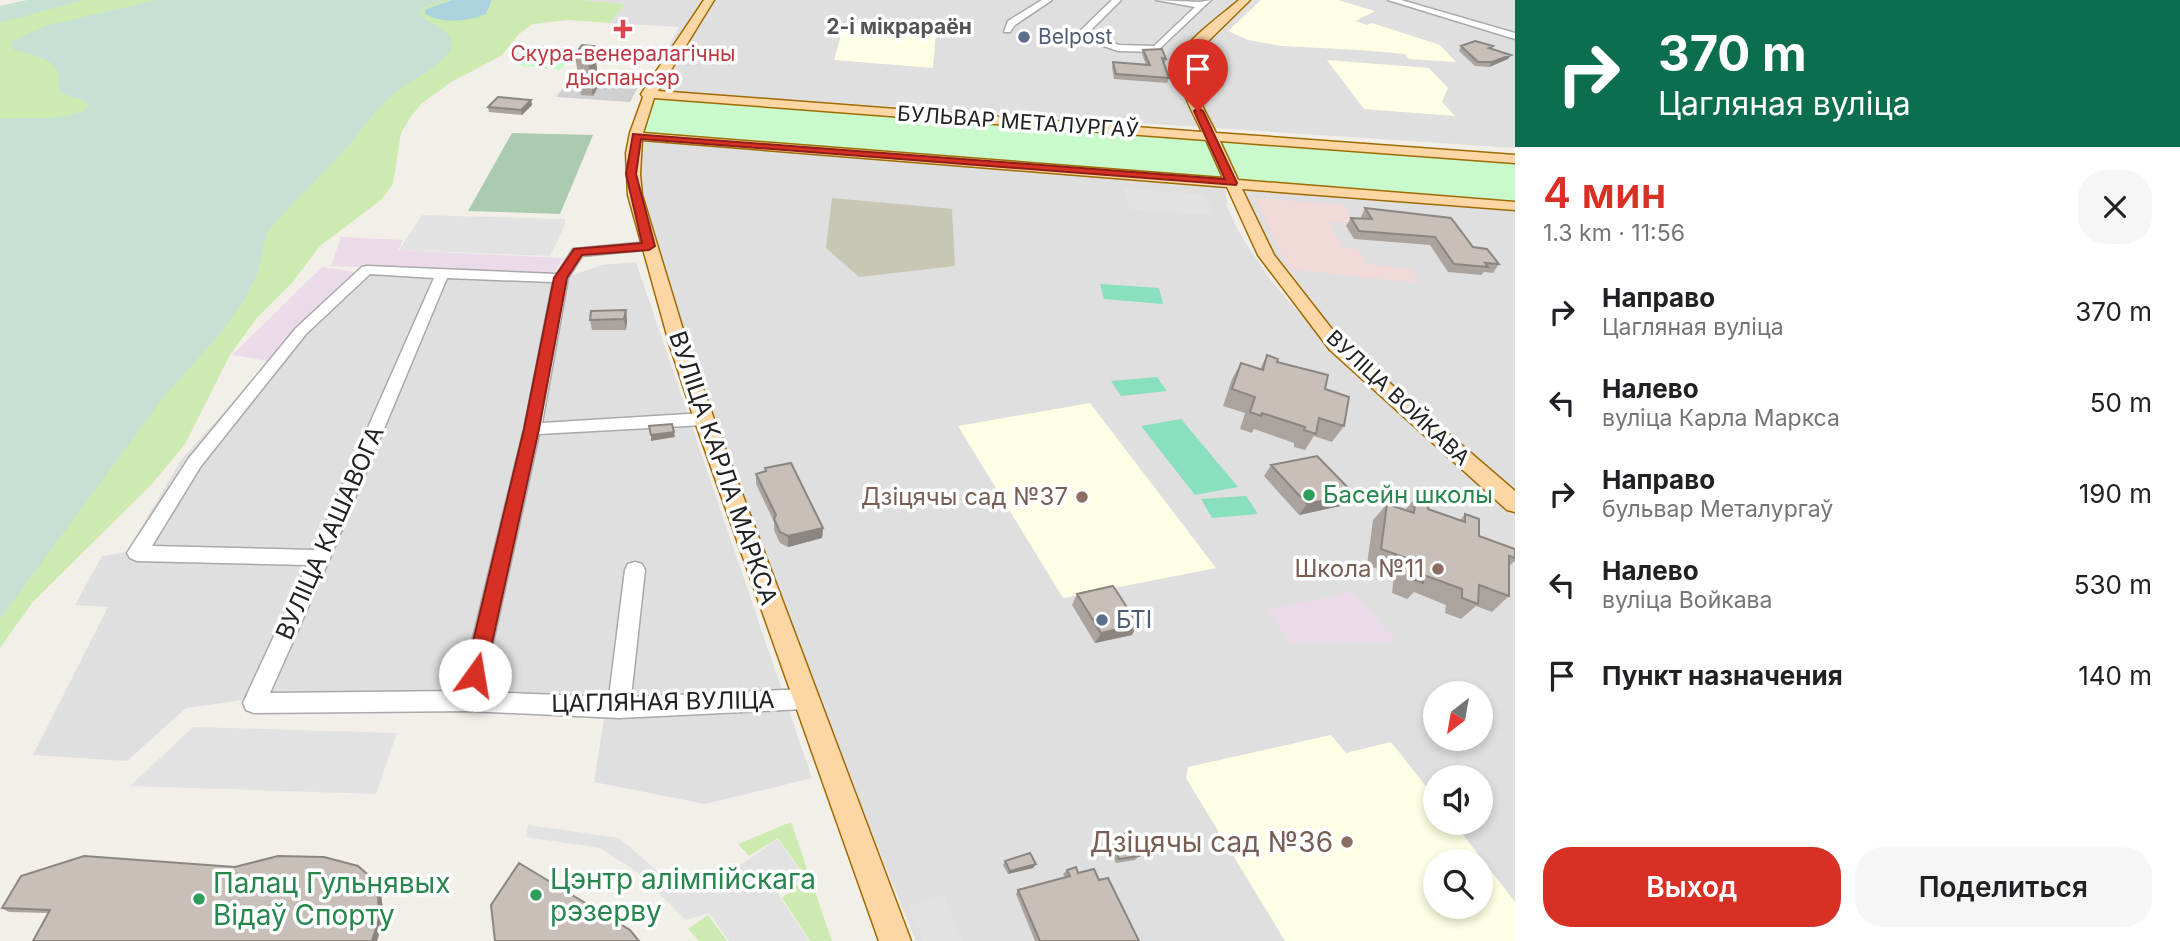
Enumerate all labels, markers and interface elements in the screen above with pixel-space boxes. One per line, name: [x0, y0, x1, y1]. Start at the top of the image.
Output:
district label: 2-і мікрараён: [826, 14, 972, 39]
marker: Скура-венералагічны дыспансэр: [613, 19, 633, 39]
place label: Belpost: [1038, 24, 1113, 49]
text: 370 m: [1658, 24, 1807, 83]
icon: right: [1543, 28, 1634, 119]
marker: Belpost: [1016, 29, 1032, 45]
pin: [1168, 39, 1228, 111]
place label: Скура-венералагічны дыспансэр: [510, 41, 736, 90]
icon: arrive: [1179, 50, 1217, 88]
text: Цагляная вуліца: [1658, 84, 1911, 123]
street label: БУЛЬВАР МЕТАЛУРГАЎ: [897, 100, 1140, 142]
text: 4 мин: [1543, 167, 1667, 218]
button: close: [2078, 170, 2152, 244]
text: 1.3 km · 11:56: [1543, 219, 1685, 247]
text: Направо: [1602, 282, 1715, 313]
icon: right: [1543, 293, 1581, 331]
text: 370 m: [2075, 296, 2152, 327]
text: Цагляная вуліца: [1602, 313, 1784, 341]
street label: ВУЛІЦА ВОЙКАВА: [1322, 324, 1476, 470]
street label: ВУЛІЦА КАРЛА МАРКСА: [663, 327, 784, 609]
text: Налево: [1602, 373, 1699, 404]
icon: left: [1543, 384, 1581, 422]
text: 50 m: [2090, 387, 2152, 418]
text: вуліца Карла Маркса: [1602, 404, 1840, 432]
street label: ВУЛІЦА КАШАВОГА: [269, 422, 390, 644]
text: Направо: [1602, 464, 1715, 495]
icon: right: [1543, 475, 1581, 513]
text: 190 m: [2079, 478, 2152, 509]
place label: Басейн школы: [1323, 480, 1493, 509]
place label: Дзіцячы сад №37: [861, 482, 1068, 511]
marker: Басейн школы: [1301, 487, 1317, 503]
marker: Дзіцячы сад №37: [1074, 489, 1090, 505]
text: бульвар Металургаў: [1602, 495, 1833, 523]
place label: Школа №11: [1294, 554, 1424, 583]
text: Налево: [1602, 555, 1699, 586]
marker: Школа №11: [1430, 561, 1446, 577]
icon: left: [1543, 566, 1581, 604]
text: 530 m: [2074, 569, 2152, 600]
text: вуліца Войкава: [1602, 586, 1773, 614]
place label: БТІ: [1116, 605, 1152, 634]
marker: БТІ: [1094, 612, 1110, 628]
position arrow: [438, 638, 512, 712]
icon: arrive: [1543, 657, 1581, 695]
text: Пункт назначения: [1602, 660, 1843, 691]
text: 140 m: [2078, 660, 2152, 691]
north arrow: [1423, 681, 1493, 751]
map controls: [1423, 681, 1493, 919]
street label: ЦАГЛЯНАЯ ВУЛІЦА: [551, 685, 775, 718]
button: sound: [1423, 765, 1493, 835]
place label: Дзіцячы сад №36: [1090, 825, 1333, 859]
marker: Дзіцячы сад №36: [1339, 834, 1355, 850]
button: Выход: [1543, 847, 1841, 927]
button: Поделиться: [1855, 847, 2152, 927]
button: search: [1423, 849, 1493, 919]
place label: Цэнтр алімпійскага рэзерву: [550, 862, 816, 928]
place label: Палац Гульнявых Відаў Спорту: [213, 866, 450, 932]
marker: Цэнтр алімпійскага рэзерву: [528, 887, 544, 903]
marker: Палац Гульнявых Відаў Спорту: [191, 891, 207, 907]

